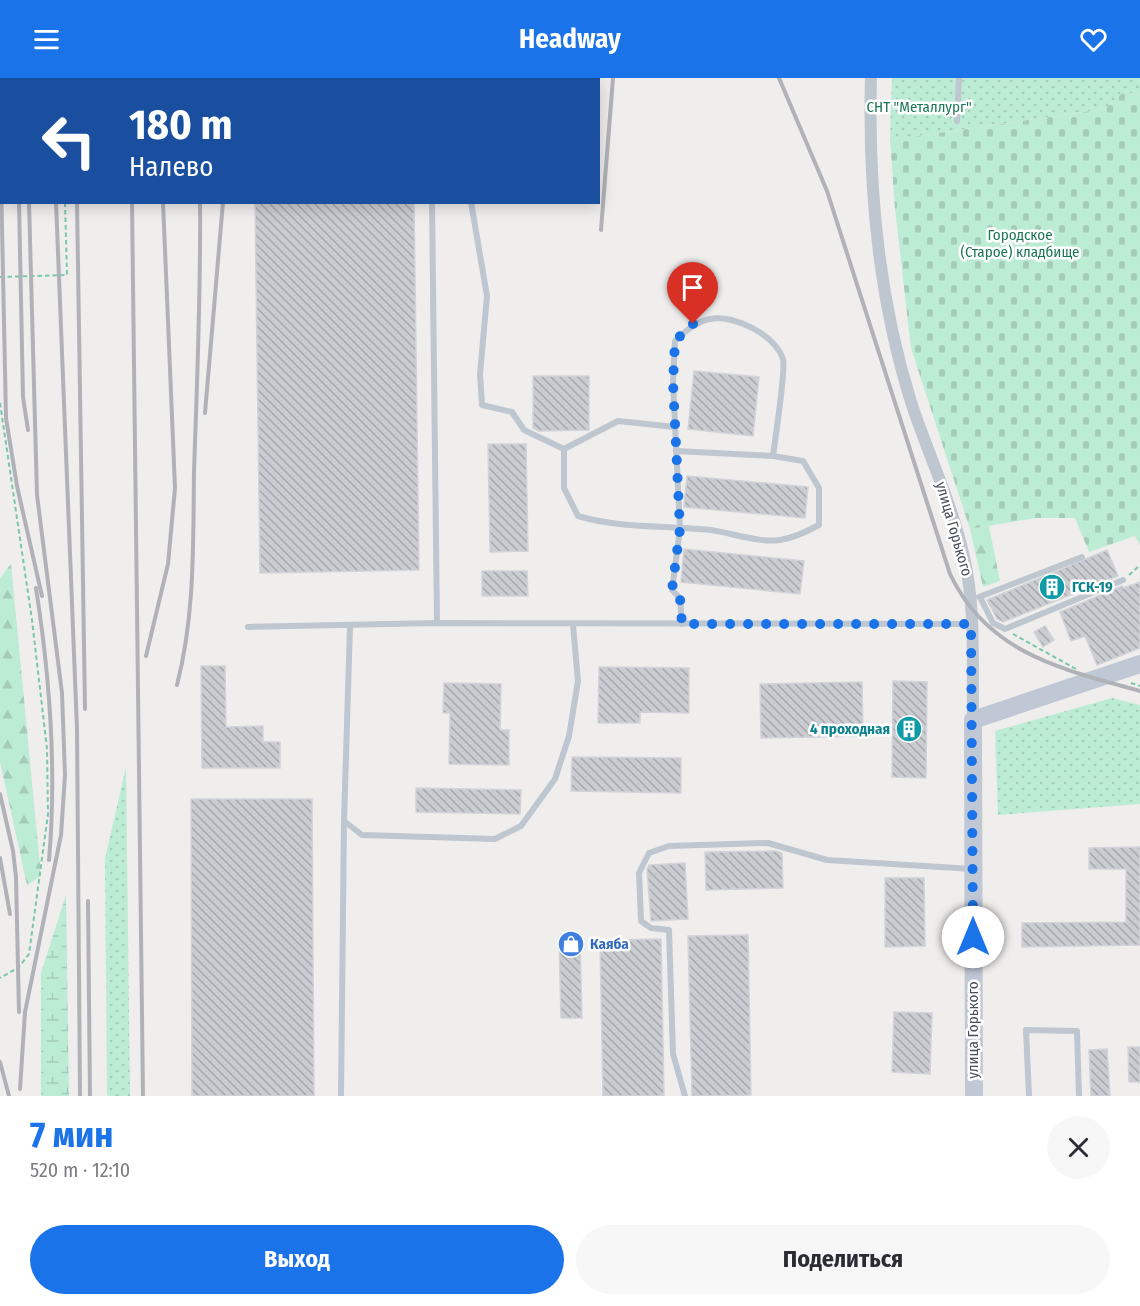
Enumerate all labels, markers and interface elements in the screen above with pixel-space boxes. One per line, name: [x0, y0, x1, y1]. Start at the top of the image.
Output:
icon: menu: [30, 23, 63, 56]
text: Headway: [519, 23, 621, 55]
icon: heart: [1077, 23, 1110, 56]
park label: СНТ "Металлург": [866, 98, 972, 116]
text: 180 m: [129, 100, 233, 150]
icon: left: [30, 102, 108, 180]
text: Налево: [129, 151, 213, 183]
park label: Городское (Старое) кладбище: [961, 226, 1079, 261]
pin: [667, 262, 718, 324]
icon: arrive: [676, 271, 709, 304]
street label: улица Горького: [932, 480, 976, 578]
building icon: ГСК-19: [1037, 572, 1067, 602]
place label: ГСК-19: [1072, 578, 1113, 596]
building icon: 4 проходная: [894, 714, 924, 744]
place label: 4 проходная: [810, 720, 890, 738]
position arrow: [941, 905, 1005, 969]
shop icon: Каяба: [556, 929, 586, 959]
place label: Каяба: [590, 935, 629, 953]
street label: улица Горького: [964, 981, 982, 1079]
text: 7 мин: [30, 1113, 113, 1157]
button: close: [1047, 1116, 1110, 1179]
text: 520 m · 12:10: [30, 1158, 130, 1182]
button: Выход: [30, 1225, 564, 1294]
button: Поделиться: [576, 1225, 1110, 1294]

